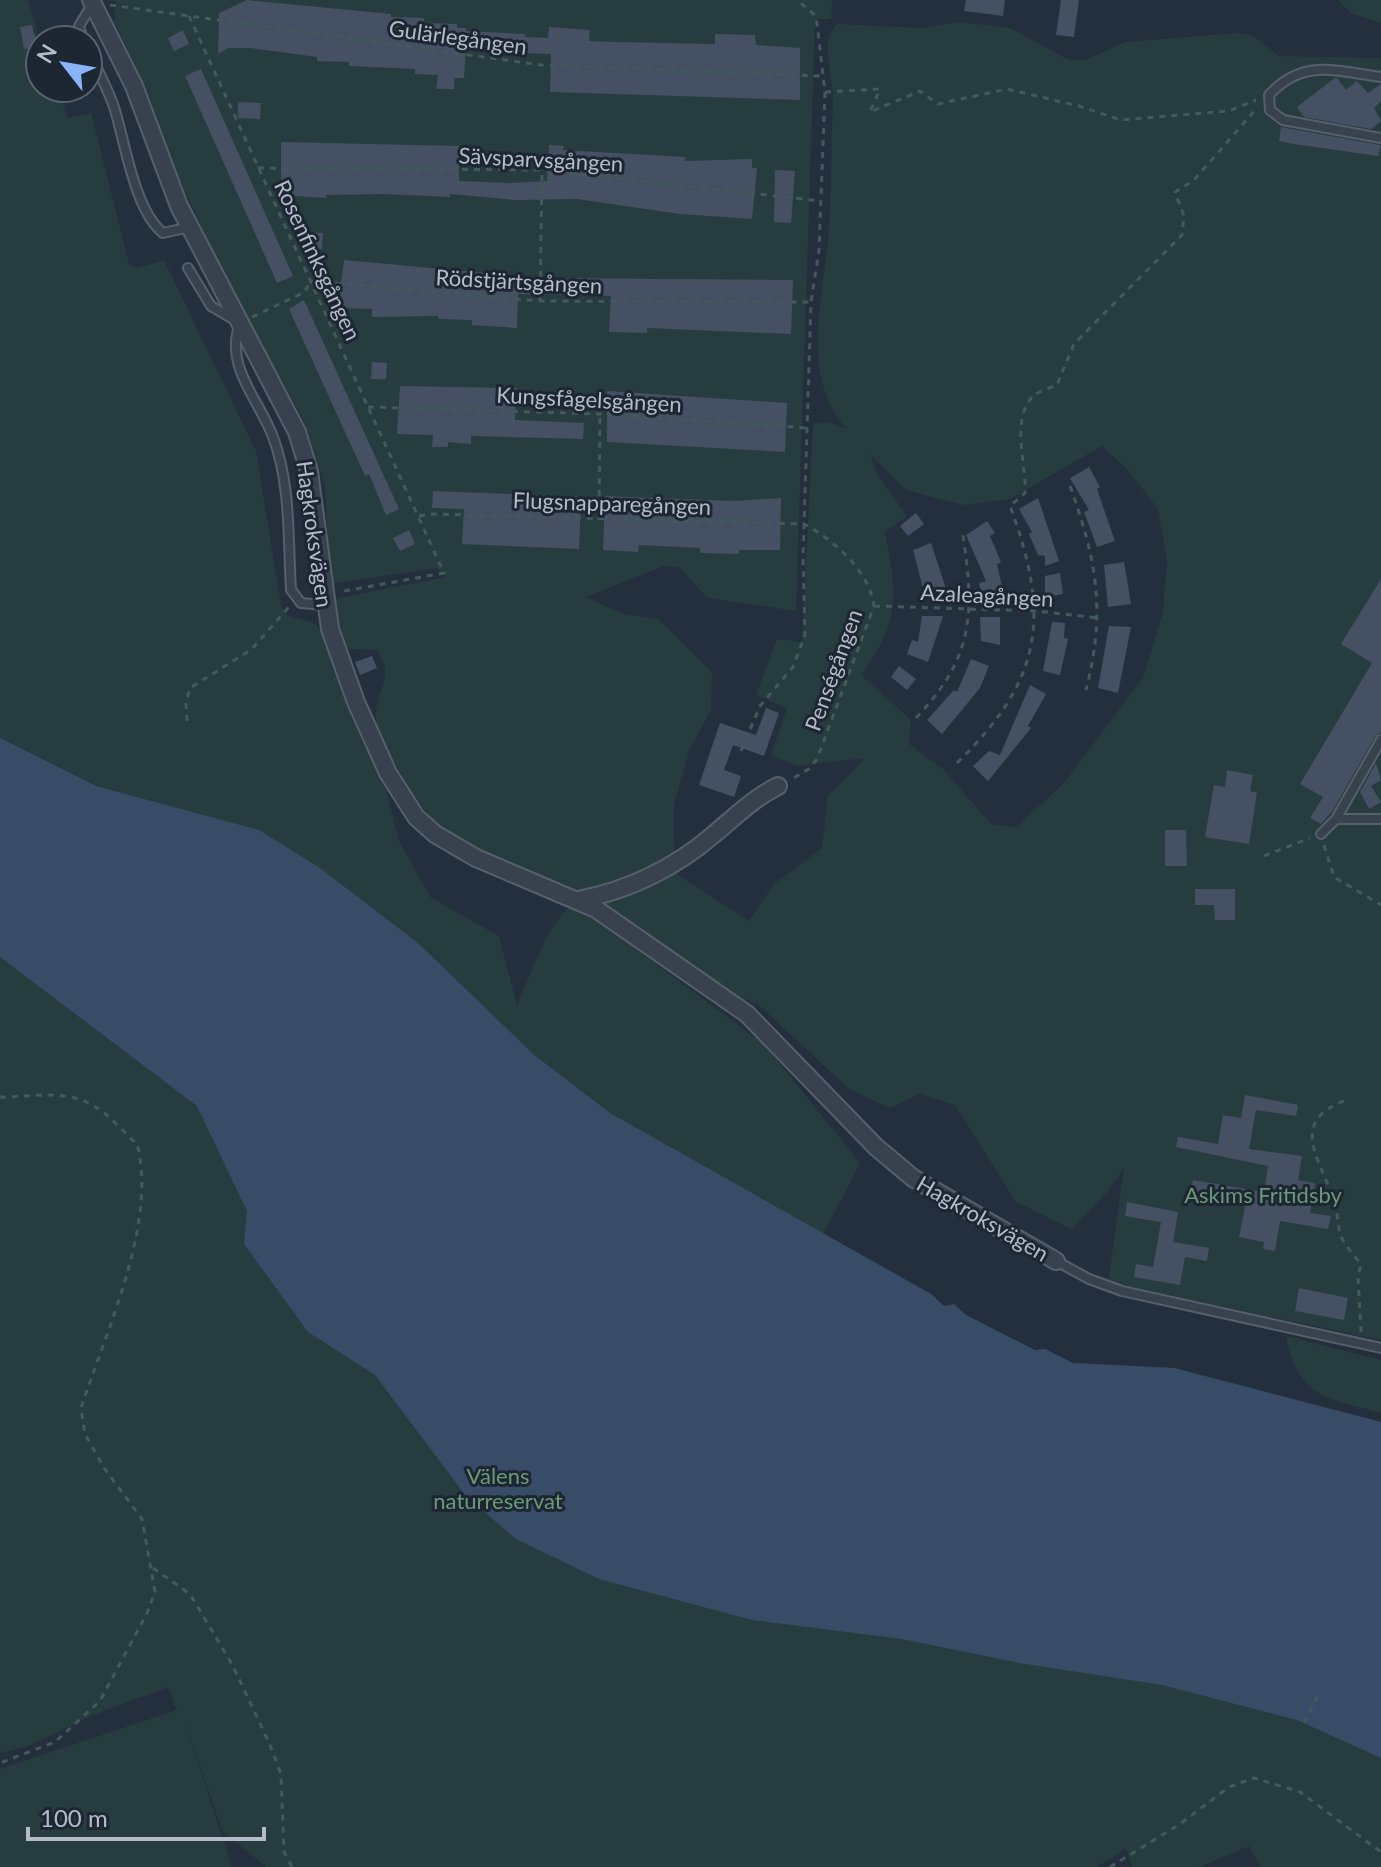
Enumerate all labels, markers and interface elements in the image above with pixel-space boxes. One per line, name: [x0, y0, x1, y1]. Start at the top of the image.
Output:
street label: Gulärlegången: [387, 14, 529, 60]
north arrow: [24, 24, 104, 104]
text: N: [30, 39, 62, 68]
street label: Sävsparvsgången: [458, 141, 624, 177]
street label: Rosenfinksgången: [269, 175, 367, 345]
street label: Rödstjärtsgången: [435, 263, 603, 299]
street label: Kungsfågelsgången: [496, 381, 682, 417]
street label: Hagkroksvägen: [291, 459, 339, 609]
street label: Flugsnapparegången: [512, 486, 712, 520]
street label: Azaleagången: [920, 578, 1054, 612]
street label: Penségången: [799, 605, 867, 735]
street label: Hagkroksvägen: [912, 1169, 1054, 1267]
park label: Askims Fritidsby: [1184, 1181, 1342, 1208]
park label: Välens naturreservat: [433, 1462, 563, 1514]
scale bar: [28, 1791, 264, 1841]
text: 100 m: [40, 1803, 108, 1832]

